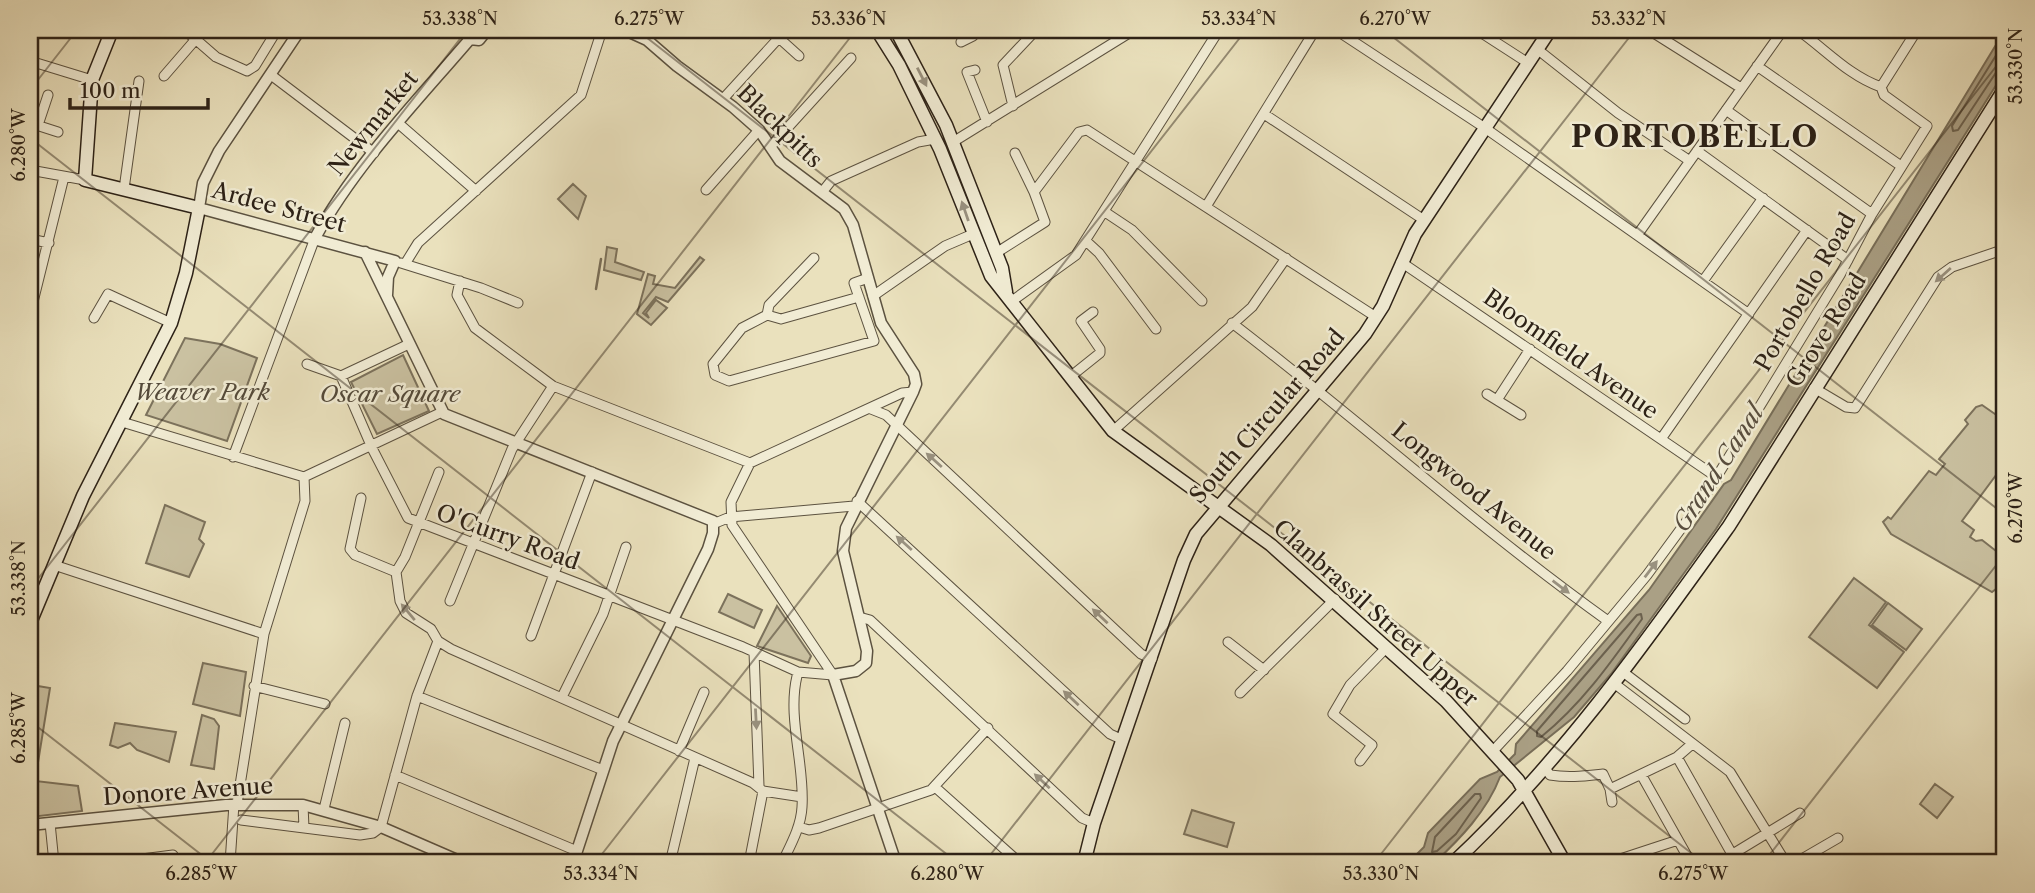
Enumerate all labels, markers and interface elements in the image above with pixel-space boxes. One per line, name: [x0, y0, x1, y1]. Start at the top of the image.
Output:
text: 53.338°N: [422, 8, 498, 30]
text: 6.275°W: [614, 8, 685, 30]
text: 53.336°N: [811, 8, 887, 30]
text: 53.334°N: [1201, 8, 1277, 30]
text: 6.270°W: [1359, 8, 1432, 30]
text: 53.332°N: [1591, 8, 1667, 30]
text: 53.330°N: [2005, 28, 2027, 104]
street label: Newmarket: [322, 65, 424, 181]
scale bar: [70, 66, 208, 110]
one-way arrow: [917, 67, 928, 87]
text: 100 m: [80, 78, 141, 103]
street label: Blackpitts: [732, 79, 828, 173]
text: 6.280°W: [8, 107, 30, 182]
district label: PORTOBELLO: [1571, 118, 1819, 155]
street label: Ardee Street: [208, 175, 349, 238]
one-way arrow: [959, 200, 970, 221]
street label: Portobello Road: [1748, 208, 1862, 376]
one-way arrow: [1934, 267, 1952, 283]
street label: Grove Road: [1780, 268, 1872, 392]
street label: Bloomfield Avenue: [1478, 283, 1664, 425]
street label: South Circular Road: [1184, 323, 1350, 509]
park label: Weaver Park: [134, 378, 270, 406]
park label: Oscar Square: [320, 380, 461, 408]
water label: Grand Canal: [1666, 397, 1771, 537]
street label: Longwood Avenue: [1386, 416, 1562, 566]
one-way arrow: [926, 453, 943, 469]
text: 6.270°W: [2005, 471, 2027, 544]
street label: O'Curry Road: [433, 498, 583, 576]
street label: Clanbrassil Street Upper: [1268, 514, 1484, 713]
one-way arrow: [895, 535, 913, 551]
text: 53.338°N: [8, 540, 30, 616]
one-way arrow: [1644, 560, 1658, 578]
one-way arrow: [1552, 579, 1570, 593]
one-way arrow: [400, 603, 416, 621]
one-way arrow: [1091, 608, 1109, 624]
one-way arrow: [1063, 690, 1080, 706]
text: 6.285°W: [8, 691, 30, 764]
one-way arrow: [750, 708, 761, 730]
street label: Donore Avenue: [102, 771, 274, 811]
one-way arrow: [1034, 773, 1051, 789]
text: 6.285°W: [165, 863, 238, 885]
text: 53.334°N: [563, 863, 639, 885]
text: 6.280°W: [910, 863, 985, 885]
text: 53.330°N: [1343, 863, 1419, 885]
text: 6.275°W: [1658, 863, 1729, 885]

